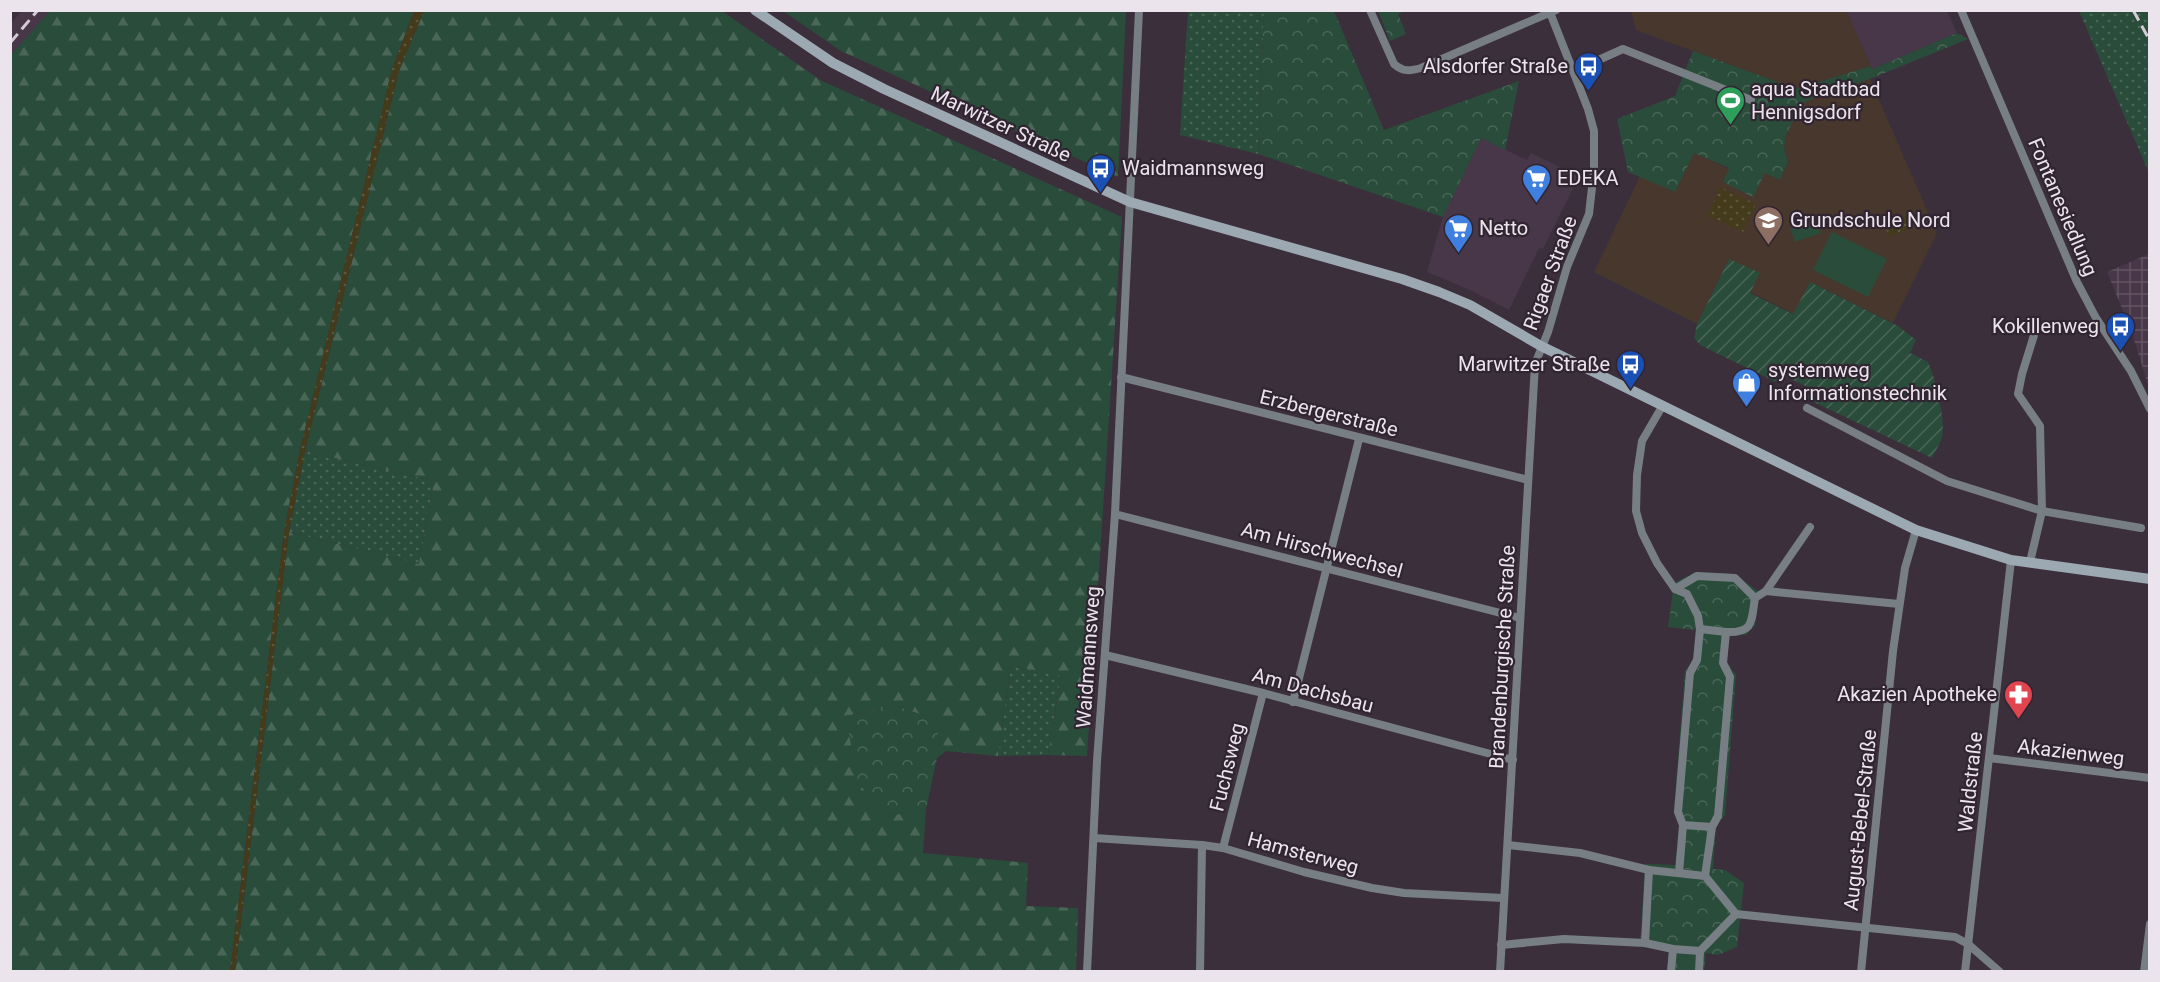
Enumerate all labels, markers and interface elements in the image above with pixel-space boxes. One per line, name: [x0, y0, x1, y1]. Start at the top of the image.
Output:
bus stop icon: Alsdorfer Straße: [1573, 50, 1605, 92]
place label: Alsdorfer Straße: [1423, 54, 1568, 78]
place label: aqua Stadtbad Hennigsdorf: [1751, 77, 1881, 124]
street label: Marwitzer Straße: [927, 81, 1075, 167]
sports icon: aqua Stadtbad Hennigsdorf: [1714, 84, 1746, 126]
street label: Fontanesiedlung: [2023, 134, 2103, 280]
bus stop icon: Waidmannsweg: [1085, 152, 1117, 194]
place label: Waidmannsweg: [1122, 156, 1264, 180]
supermarket icon: EDEKA: [1520, 162, 1552, 204]
place label: EDEKA: [1557, 166, 1618, 190]
school or university icon: Grundschule Nord: [1753, 204, 1785, 246]
place label: Grundschule Nord: [1790, 208, 1951, 232]
supermarket icon: Netto: [1442, 212, 1474, 254]
street label: Rigaer Straße: [1518, 213, 1582, 333]
place label: Netto: [1479, 216, 1528, 240]
bus stop icon: Kokillenweg: [2104, 310, 2136, 352]
place label: Kokillenweg: [1992, 314, 2099, 338]
bus stop icon: Marwitzer Straße: [1615, 348, 1647, 390]
place label: Marwitzer Straße: [1458, 352, 1610, 376]
place label: systemweg Informationstechnik: [1768, 358, 1948, 405]
shop icon: systemweg Informationstechnik: [1731, 366, 1763, 408]
street label: Erzbergerstraße: [1257, 384, 1401, 442]
street label: Am Hirschwechsel: [1239, 517, 1405, 583]
street label: Brandenburgische Straße: [1484, 544, 1520, 770]
street label: Waidmannsweg: [1071, 585, 1105, 729]
street label: Am Dachsbau: [1250, 662, 1376, 718]
pharmacy icon: Akazien Apotheke: [2002, 678, 2034, 720]
place label: Akazien Apotheke: [1837, 682, 1997, 706]
street label: Fuchsweg: [1204, 720, 1250, 814]
street label: August-Bebel-Straße: [1839, 728, 1881, 912]
street label: Waldstraße: [1953, 730, 1987, 834]
street label: Akazienweg: [2016, 734, 2126, 770]
street label: Hamsterweg: [1245, 827, 1361, 879]

